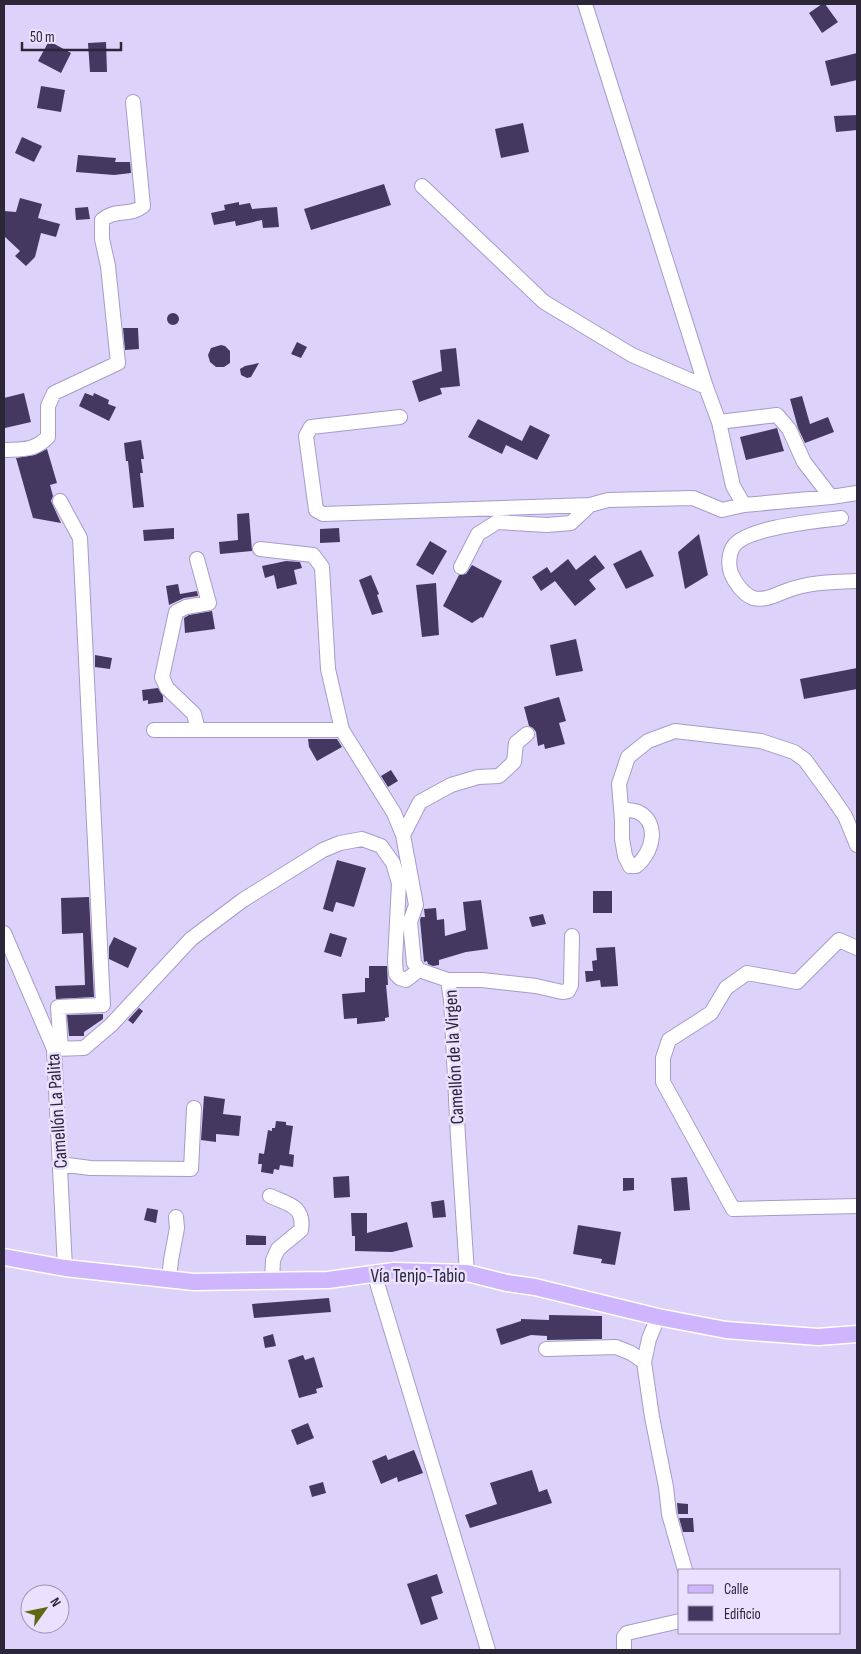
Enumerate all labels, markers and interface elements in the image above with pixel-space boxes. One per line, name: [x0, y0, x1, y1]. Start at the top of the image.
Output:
scale bar: [22, 20, 121, 52]
text: 50 m: [30, 28, 55, 47]
street label: Camellón de la Virgen: [439, 989, 470, 1125]
street label: Camellón La Palita: [42, 1053, 73, 1169]
street label: Vía Tenjo-Tabio: [370, 1265, 466, 1288]
legend: [678, 1569, 841, 1634]
text: Calle: [724, 1580, 748, 1599]
north arrow: [20, 1584, 70, 1634]
text: N: [46, 1594, 65, 1610]
text: Edificio: [724, 1605, 761, 1624]

